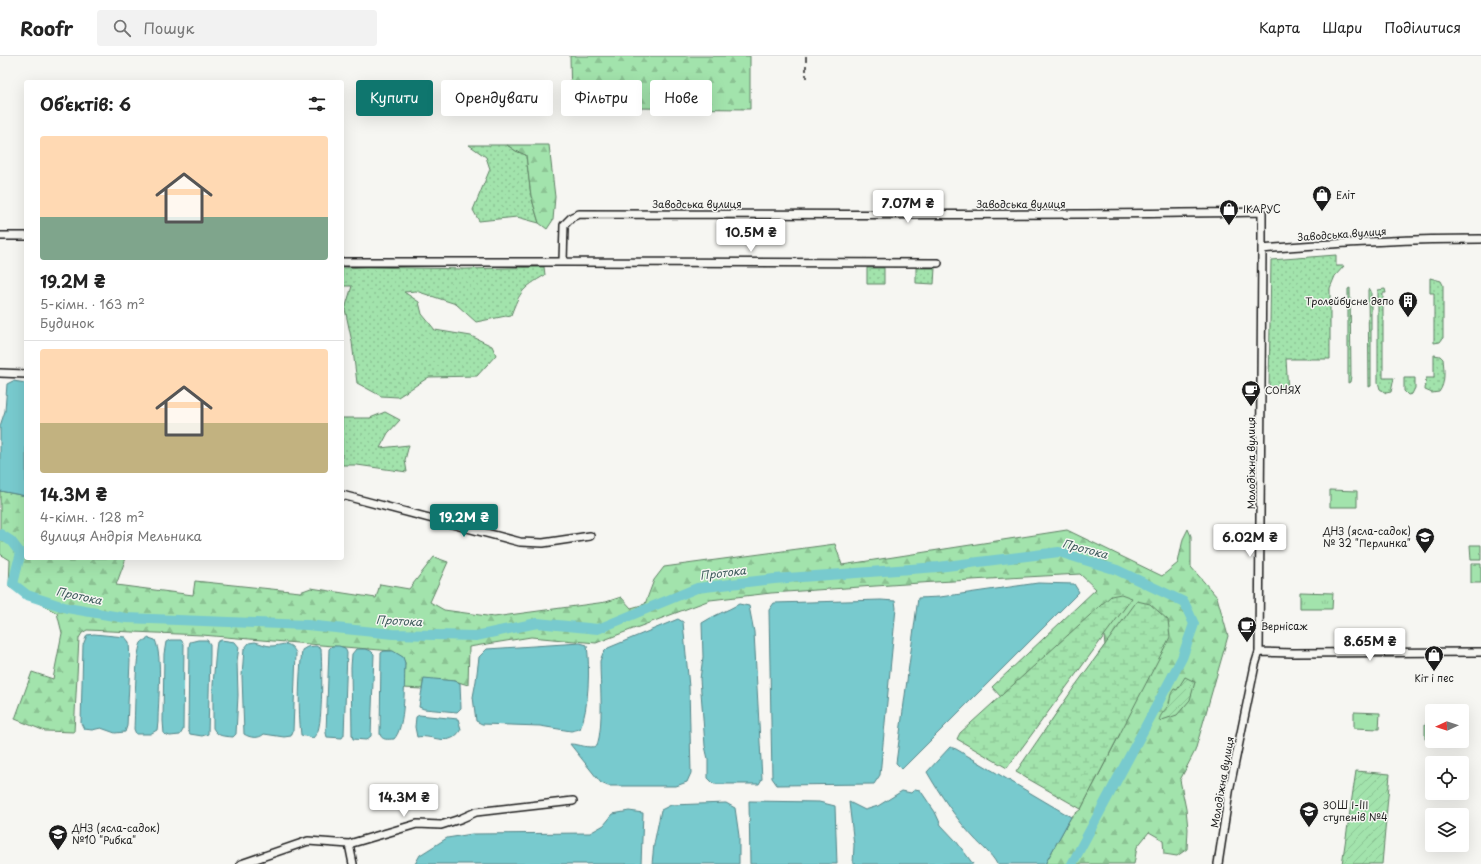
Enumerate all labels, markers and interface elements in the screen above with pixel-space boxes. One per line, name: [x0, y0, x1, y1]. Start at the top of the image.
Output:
search box: [97, 10, 377, 46]
text: Roofr: [20, 14, 73, 42]
text: Пошук: [143, 16, 194, 39]
icon: search: [111, 17, 133, 39]
text: Карта: [1259, 17, 1300, 38]
text: Шари: [1322, 17, 1362, 38]
text: Поділитися: [1384, 17, 1461, 38]
chip: Купити: [356, 80, 433, 116]
chip: Орендувати: [441, 80, 553, 116]
chip: Фільтри: [561, 80, 642, 116]
chip: Нове: [650, 80, 712, 116]
text: Об’єктів: 6: [40, 91, 131, 117]
icon: filters: [306, 93, 328, 115]
icon: home: [148, 162, 220, 234]
shop icon: Еліт: [1311, 184, 1333, 212]
place label: Еліт: [1336, 187, 1355, 202]
pin: 7.07M ₴: [871, 190, 945, 224]
text: 7.07M ₴: [882, 193, 934, 212]
street label: Заводська вулиця: [652, 196, 742, 211]
street label: Заводська вулиця: [976, 196, 1066, 211]
shop icon: ІКАРУС: [1218, 198, 1240, 226]
place label: ІКАРУС: [1243, 201, 1281, 216]
pin: 10.5M ₴: [714, 219, 788, 253]
text: 10.5M ₴: [725, 222, 777, 241]
street label: Заводська вулиця: [1297, 223, 1387, 244]
text: 19.2M ₴: [40, 268, 105, 294]
building icon: Тролейбусне депо: [1397, 290, 1419, 318]
place label: Тролейбусне депо: [1305, 293, 1394, 308]
text: 5-кімн. · 163 m²: [40, 294, 145, 313]
text: Будинок: [40, 313, 94, 332]
icon: home: [148, 375, 220, 447]
cafe icon: СОНЯХ: [1240, 379, 1262, 407]
place label: СОНЯХ: [1265, 382, 1301, 397]
street label: Молодіжна вулиця: [1243, 417, 1258, 509]
text: 14.3M ₴: [40, 481, 107, 507]
pin: 19.2M ₴: [427, 504, 501, 538]
text: 4-кімн. · 128 m²: [40, 507, 144, 526]
text: 19.2M ₴: [439, 507, 489, 526]
place label: ДНЗ (ясла-садок) № 32 "Перлинка": [1322, 523, 1411, 550]
pin: 6.02M ₴: [1213, 524, 1287, 558]
text: вулиця Андрія Мельника: [40, 526, 202, 545]
school or university icon: ДНЗ (ясла-садок) № 32 "Перлинка": [1414, 526, 1436, 554]
text: 6.02M ₴: [1222, 527, 1278, 546]
water label: Протока: [1061, 534, 1111, 563]
water label: Протока: [699, 561, 748, 584]
water label: Протока: [55, 582, 105, 609]
water label: Протока: [376, 611, 424, 630]
cafe icon: Вернісаж: [1236, 615, 1258, 643]
place label: Вернісаж: [1261, 618, 1307, 633]
pin: 8.65M ₴: [1333, 628, 1407, 662]
text: 8.65M ₴: [1343, 631, 1397, 650]
shop icon: Кіт і пес: [1423, 644, 1445, 672]
place label: Кіт і пес: [1414, 670, 1454, 685]
north arrow: [1425, 704, 1469, 748]
map controls: [1425, 704, 1469, 852]
street label: Молодіжна вулиця: [1206, 735, 1237, 829]
button: locate: [1425, 756, 1469, 800]
pin: 14.3M ₴: [367, 784, 441, 818]
text: 14.3M ₴: [378, 787, 430, 806]
place label: ЗОШ І-ІІІ ступенів №4: [1323, 797, 1388, 824]
school or university icon: ЗОШ І-ІІІ ступенів №4: [1298, 800, 1320, 828]
button: layers: [1425, 808, 1469, 852]
place label: ДНЗ (ясла-садок) №10 "Рибка": [71, 820, 160, 847]
school or university icon: ДНЗ (ясла-садок) №10 "Рибка": [47, 823, 69, 851]

